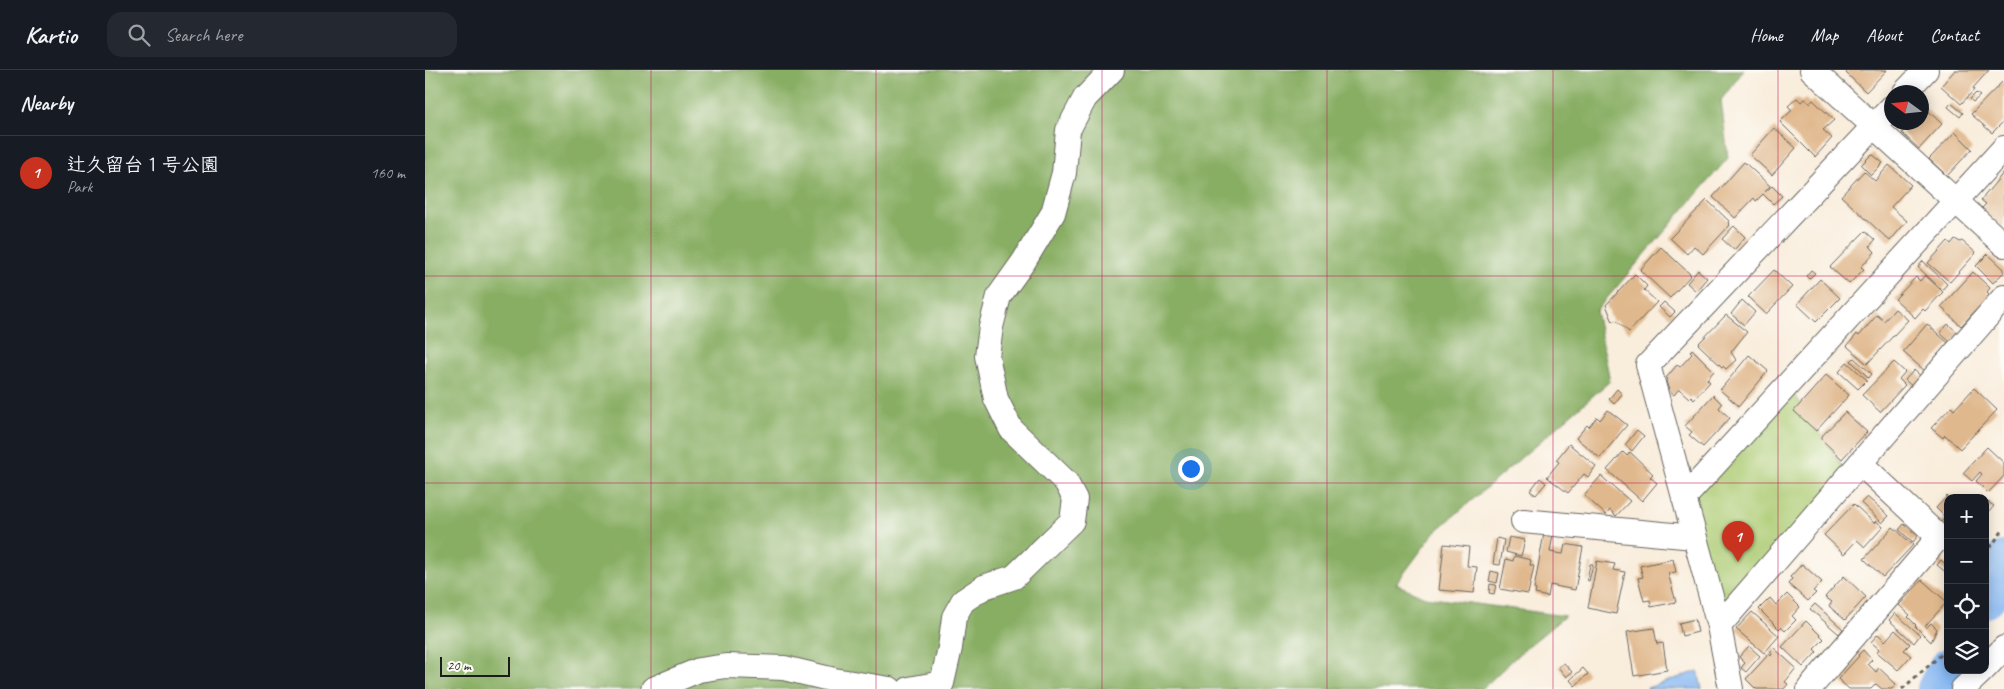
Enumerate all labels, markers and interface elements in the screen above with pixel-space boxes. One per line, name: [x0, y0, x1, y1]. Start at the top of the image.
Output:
search box: [107, 12, 457, 57]
text: Kartio: [25, 20, 77, 50]
icon: search: [125, 21, 153, 49]
text: Search here: [165, 23, 242, 47]
text: Home: [1750, 24, 1783, 46]
text: Map: [1811, 24, 1838, 46]
text: About: [1866, 24, 1902, 46]
text: Contact: [1930, 24, 1979, 46]
north arrow: [1884, 85, 1929, 130]
text: Nearby: [20, 90, 73, 116]
text: 辻久留台１号公園: [67, 153, 219, 177]
text: 1: [32, 163, 40, 183]
text: 160 m: [371, 163, 405, 183]
text: Park: [67, 177, 92, 197]
your location: [1178, 456, 1204, 482]
map controls: [1944, 494, 1989, 674]
button: +: [1944, 494, 1989, 539]
pin: 1: [1722, 521, 1754, 562]
button: −: [1944, 539, 1989, 584]
button: locate: [1944, 584, 1989, 629]
button: layers: [1944, 629, 1989, 674]
scale bar: [440, 654, 510, 677]
text: 20 m: [447, 657, 471, 674]

